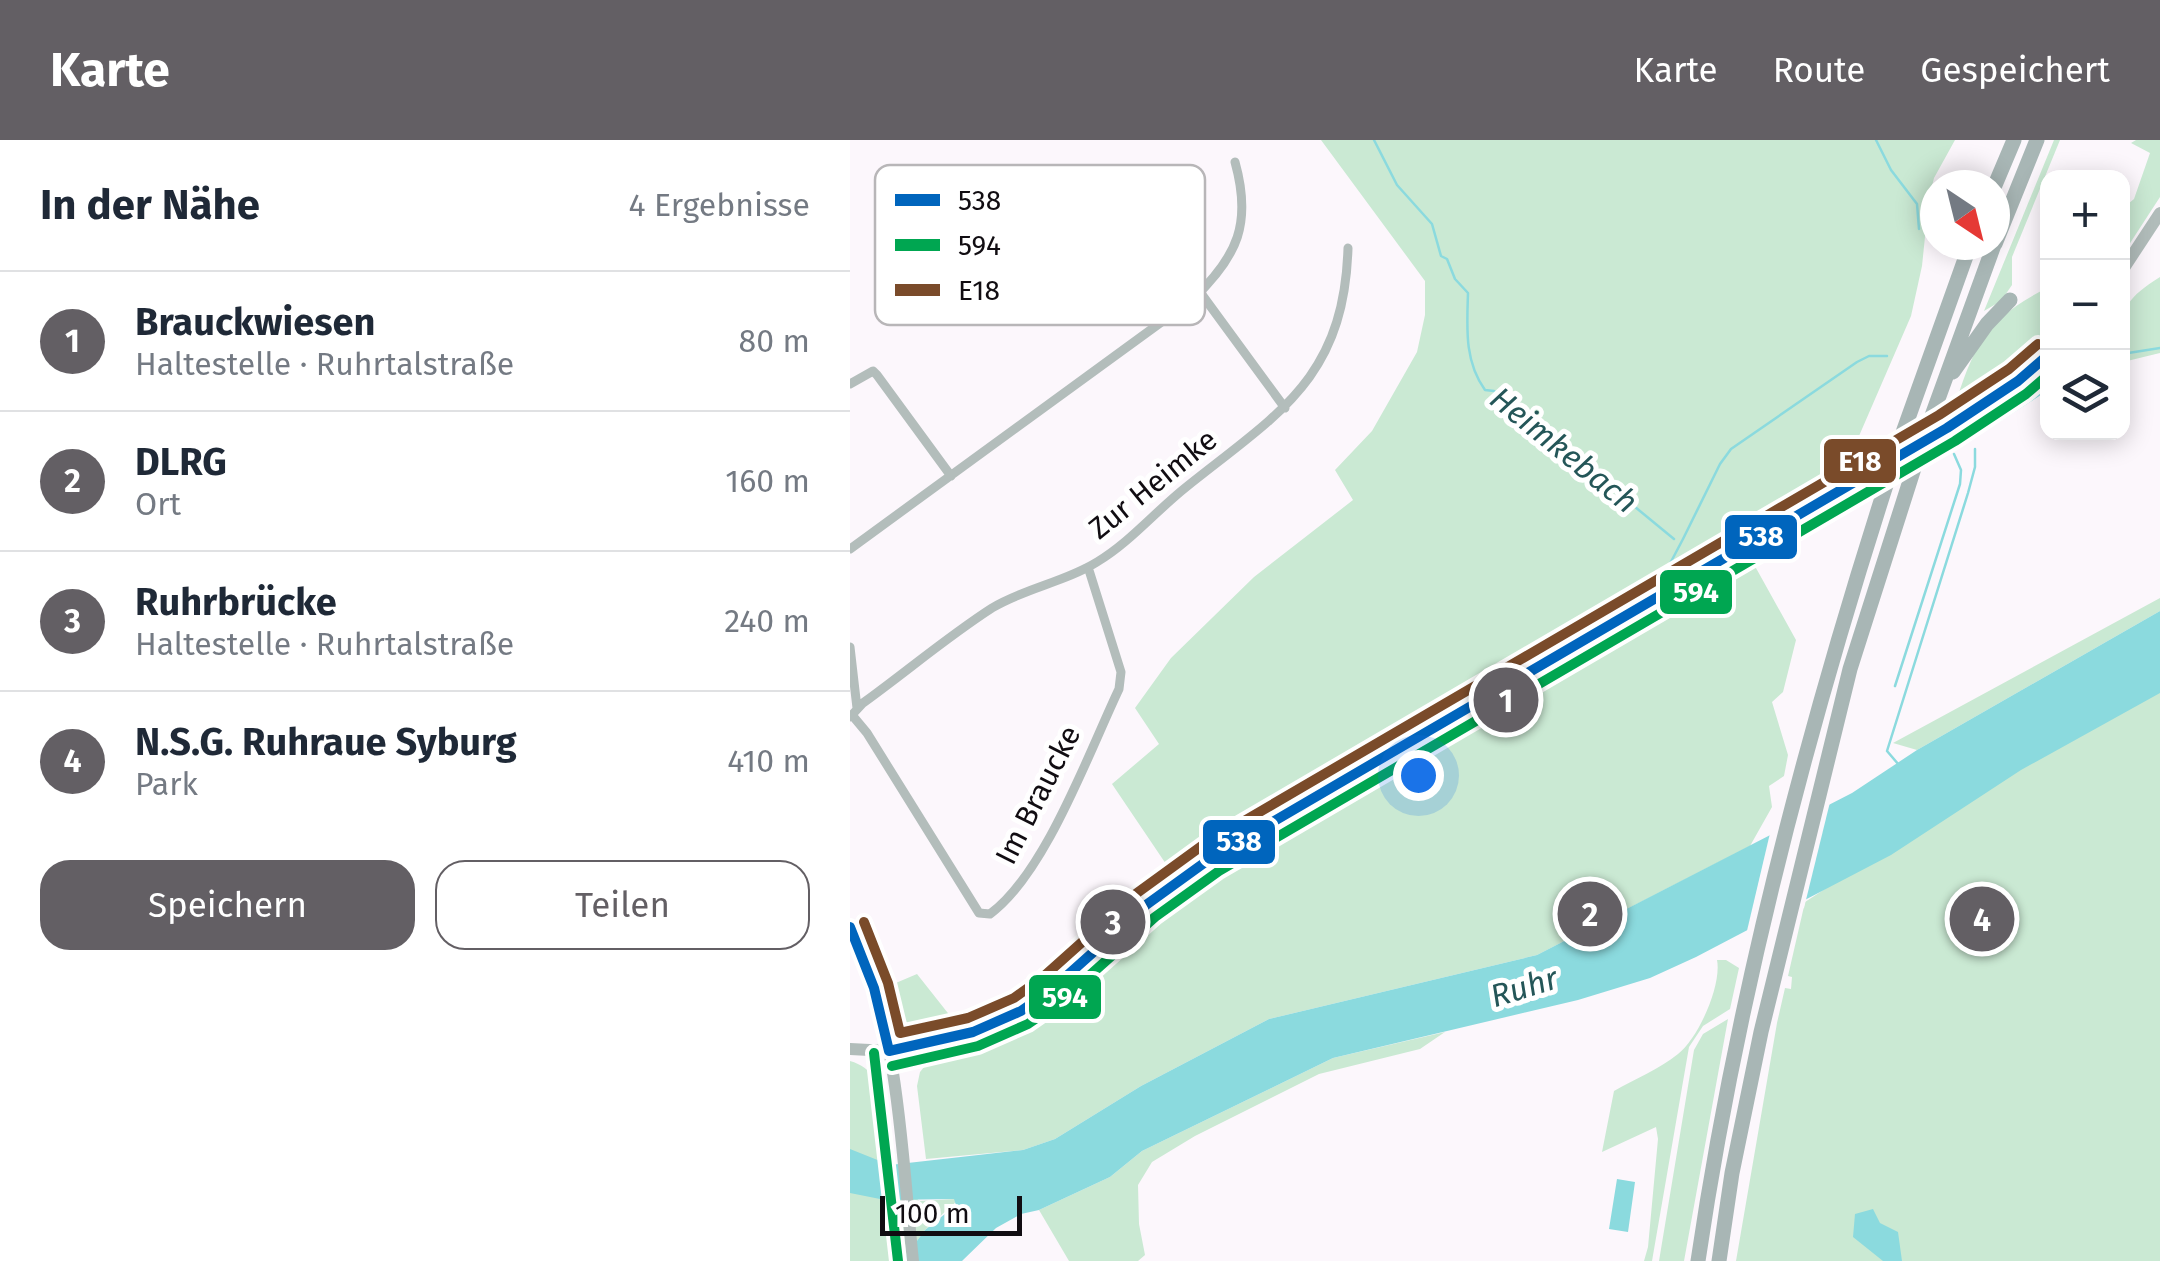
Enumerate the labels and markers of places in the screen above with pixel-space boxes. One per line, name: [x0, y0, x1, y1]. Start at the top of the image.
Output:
pin: 1: [1474, 662, 1538, 738]
pin: 2: [1558, 876, 1622, 952]
pin: 4: [1950, 882, 2014, 956]
pin: 3: [1080, 884, 1146, 960]

